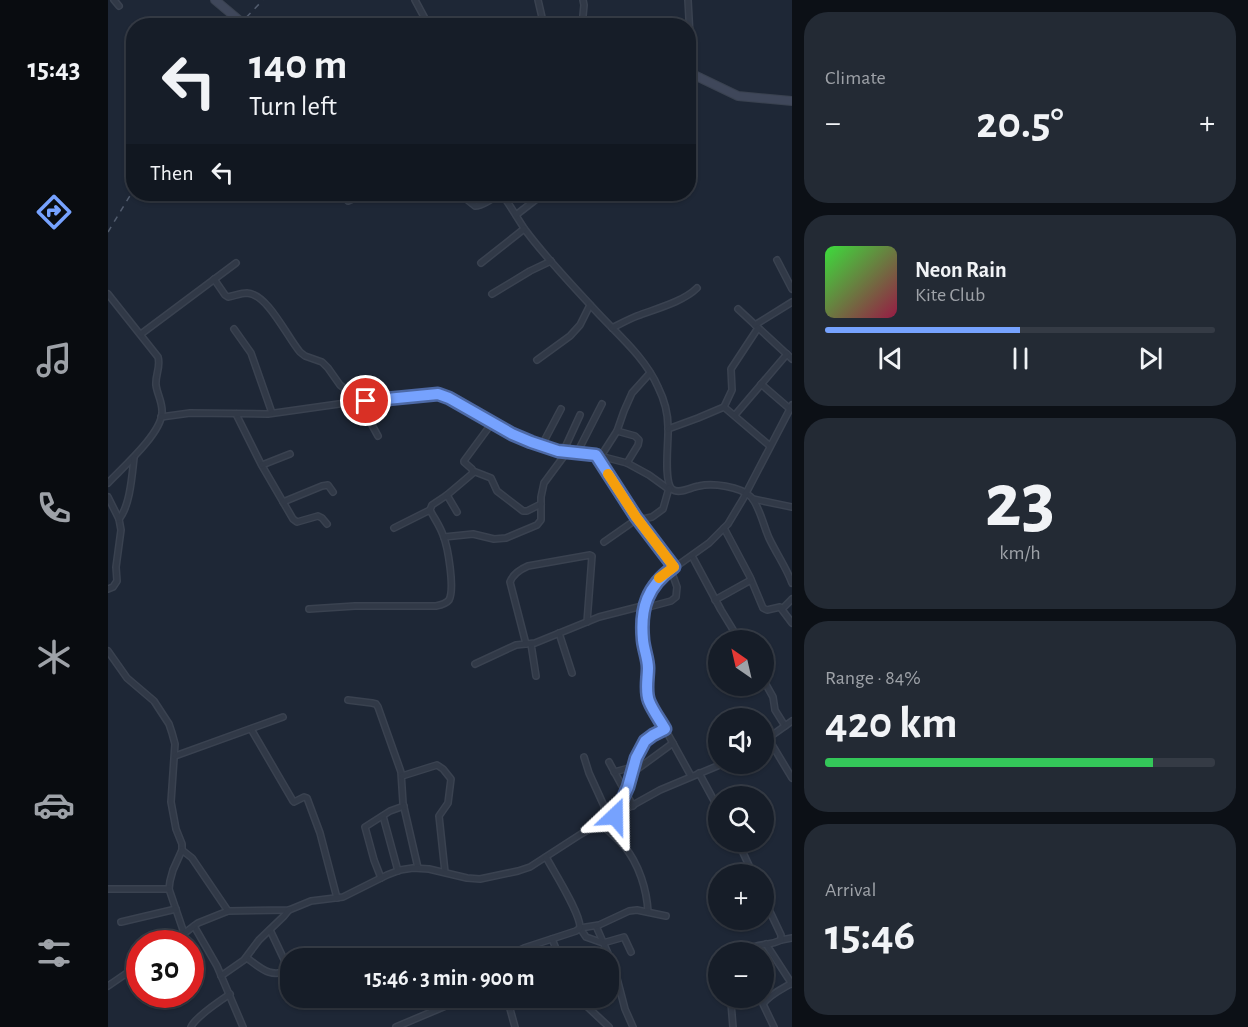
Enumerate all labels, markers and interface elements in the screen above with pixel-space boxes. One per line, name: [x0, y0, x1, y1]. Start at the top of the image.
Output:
icon: left: [150, 42, 228, 120]
text: 140 m: [249, 44, 347, 86]
text: 15:43: [28, 55, 80, 82]
text: Climate: [825, 68, 886, 88]
text: Turn left: [249, 93, 337, 120]
text: 20.5°: [976, 101, 1064, 146]
text: −: [825, 107, 841, 140]
text: +: [1199, 107, 1215, 140]
icon: left: [206, 156, 239, 189]
text: Then: [150, 162, 194, 184]
icon: directions: [33, 191, 75, 233]
text: Neon Rain: [915, 259, 1007, 281]
text: Kite Club: [915, 285, 985, 305]
icon: music: [33, 339, 75, 381]
icon: previous: [874, 342, 907, 375]
icon: pause: [1004, 342, 1037, 375]
icon: next: [1134, 342, 1167, 375]
pin: [340, 375, 391, 426]
icon: arrive: [349, 384, 382, 417]
text: 23: [985, 463, 1055, 541]
icon: phone: [33, 487, 75, 529]
text: km/h: [999, 543, 1041, 563]
north arrow: [708, 630, 774, 696]
map controls: [708, 630, 774, 1008]
icon: climate: [33, 636, 75, 678]
text: Range · 84%: [825, 668, 921, 688]
text: 420 km: [825, 701, 958, 746]
button: sound: [708, 708, 774, 774]
icon: car: [33, 784, 75, 826]
position arrow: [583, 784, 647, 848]
button: search: [708, 786, 774, 852]
button: +: [708, 864, 774, 930]
text: Arrival: [825, 880, 876, 900]
text: 15:46: [825, 913, 915, 958]
speed limit sign: 30: [126, 930, 204, 1008]
icon: filters: [33, 932, 75, 974]
button: −: [708, 942, 774, 1008]
text: 15:46 · 3 min · 900 m: [364, 967, 535, 989]

